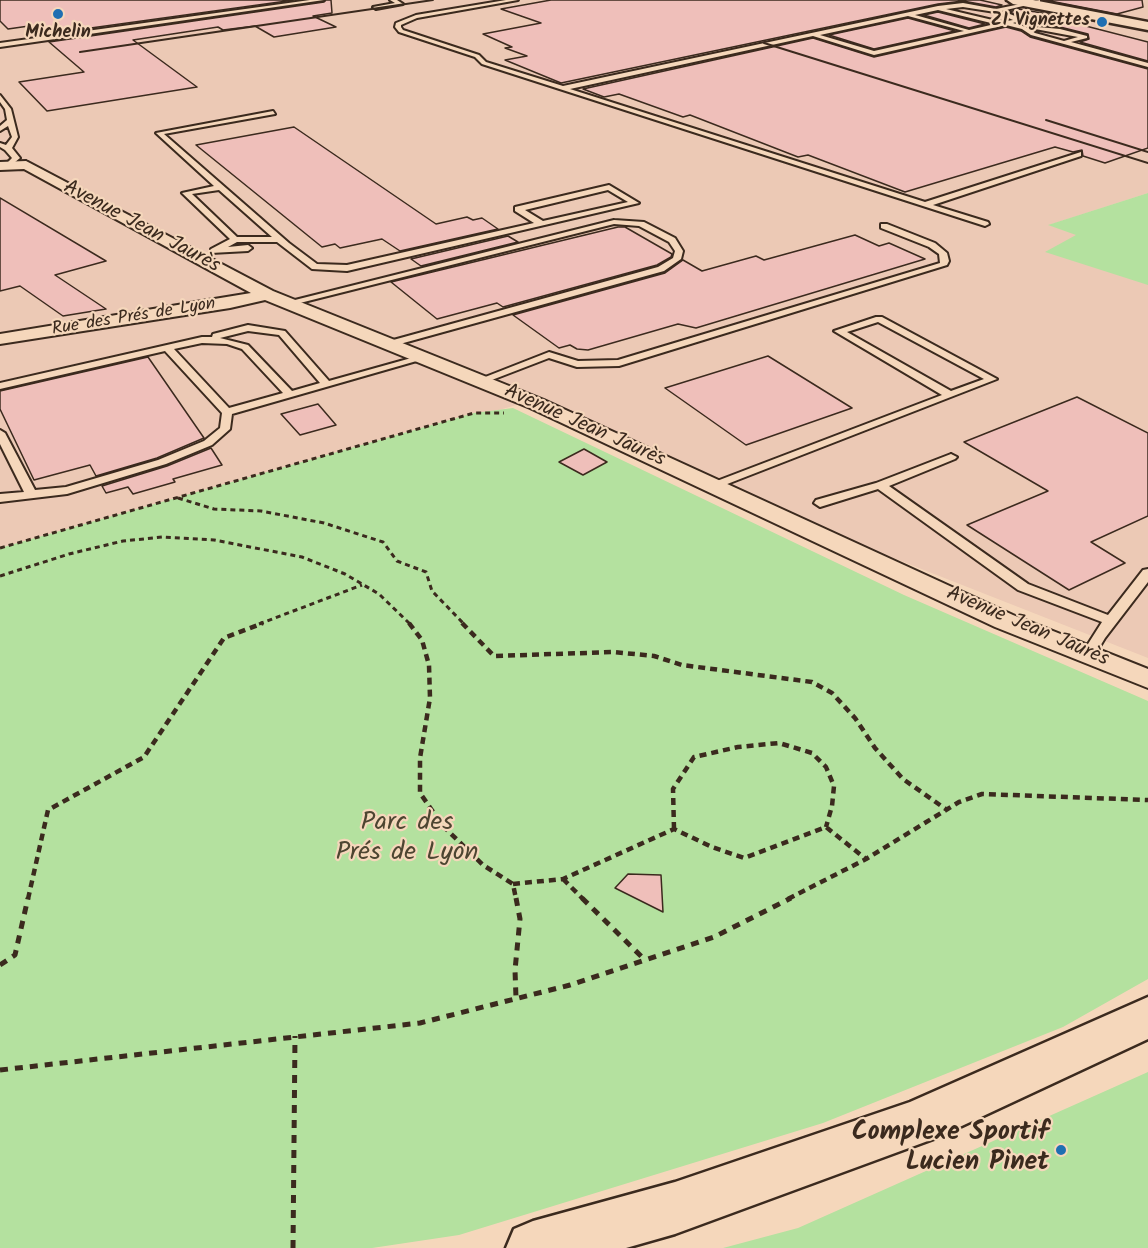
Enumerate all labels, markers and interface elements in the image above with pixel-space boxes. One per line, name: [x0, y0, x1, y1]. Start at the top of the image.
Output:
marker: Michelin: [51, 7, 65, 21]
place label: ZI Vignettes: [991, 11, 1090, 33]
marker: ZI Vignettes: [1095, 15, 1109, 29]
place label: Michelin: [25, 23, 91, 45]
street label: Avenue Jean Jaurès: [58, 176, 224, 280]
street label: Rue des Prés de Lyon: [51, 294, 217, 342]
street label: Avenue Jean Jaurès: [499, 380, 669, 474]
street label: Avenue Jean Jaurès: [942, 582, 1112, 674]
park label: Parc des Prés de Lyon: [336, 809, 478, 870]
place label: Complexe Sportif Lucien Pinet: [852, 1119, 1049, 1180]
marker: Complexe Sportif Lucien Pinet: [1054, 1143, 1068, 1157]

